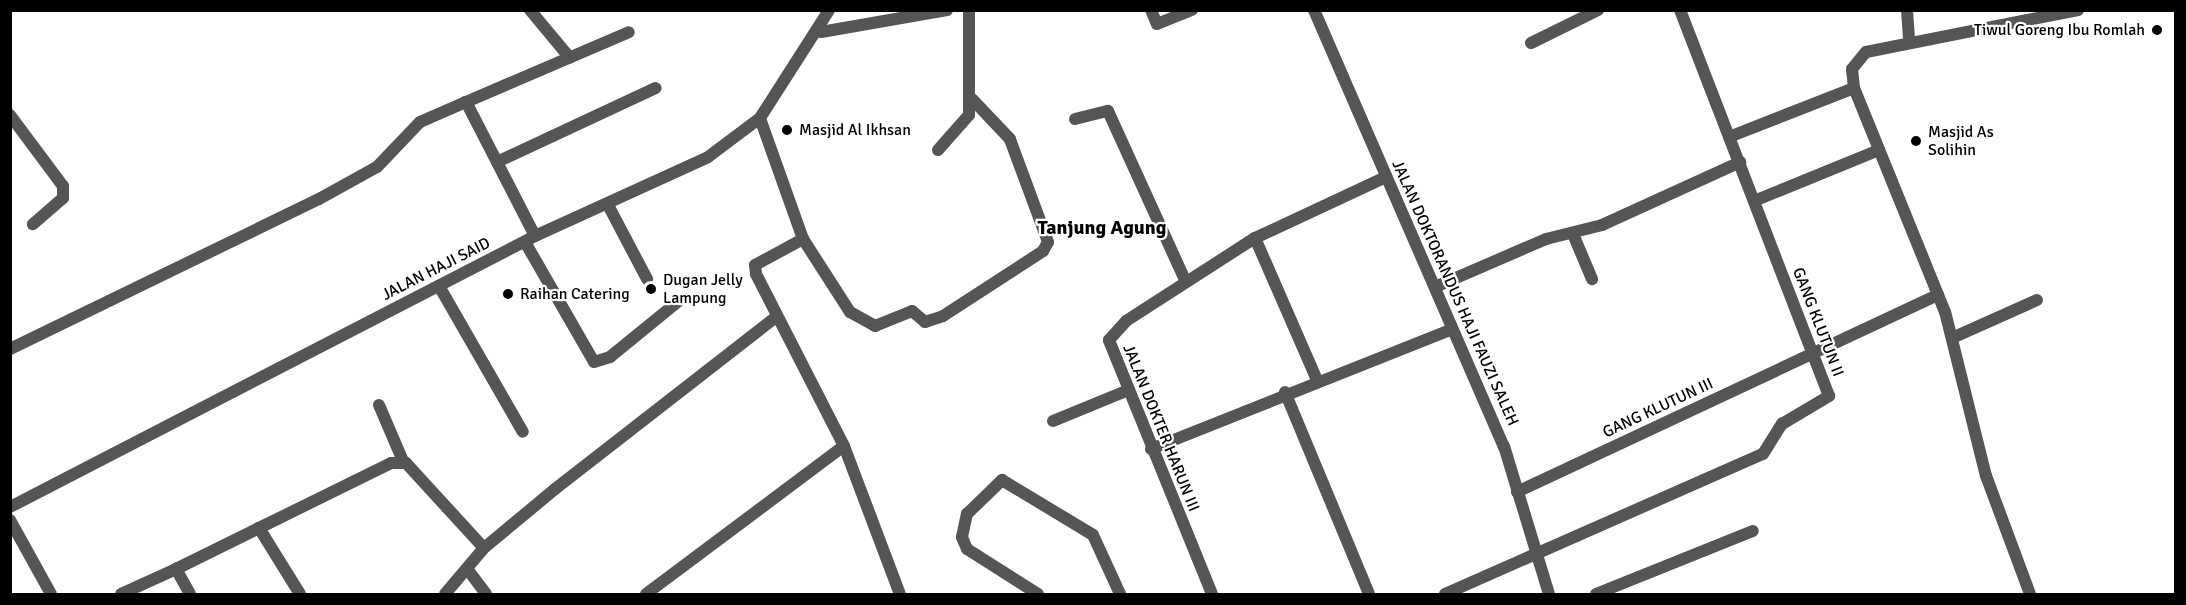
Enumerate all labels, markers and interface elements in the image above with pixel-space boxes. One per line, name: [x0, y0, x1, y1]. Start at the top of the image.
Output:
place label: Tiwul Goreng Ibu Romlah: [1974, 20, 2145, 40]
marker: Tiwul Goreng Ibu Romlah: [2150, 23, 2164, 37]
place label: Masjid Al Ikhsan: [799, 120, 911, 140]
place label: Masjid As Solihin: [1928, 122, 1994, 160]
marker: Masjid Al Ikhsan: [780, 123, 794, 137]
marker: Masjid As Solihin: [1909, 134, 1923, 148]
street label: JALAN DOKTORANDUS HAJI FAUZI SALEH: [1388, 157, 1522, 429]
district label: Tanjung Agung: [1037, 215, 1167, 239]
street label: JALAN HAJI SAID: [379, 233, 493, 305]
street label: GANG KLUTUN II: [1788, 265, 1848, 379]
place label: Dugan Jelly Lampung: [663, 270, 743, 308]
marker: Dugan Jelly Lampung: [644, 282, 658, 296]
place label: Raihan Catering: [520, 284, 630, 304]
marker: Raihan Catering: [501, 287, 515, 301]
street label: JALAN DOKTER HARUN III: [1119, 342, 1203, 514]
street label: GANG KLUTUN III: [1600, 374, 1716, 442]

